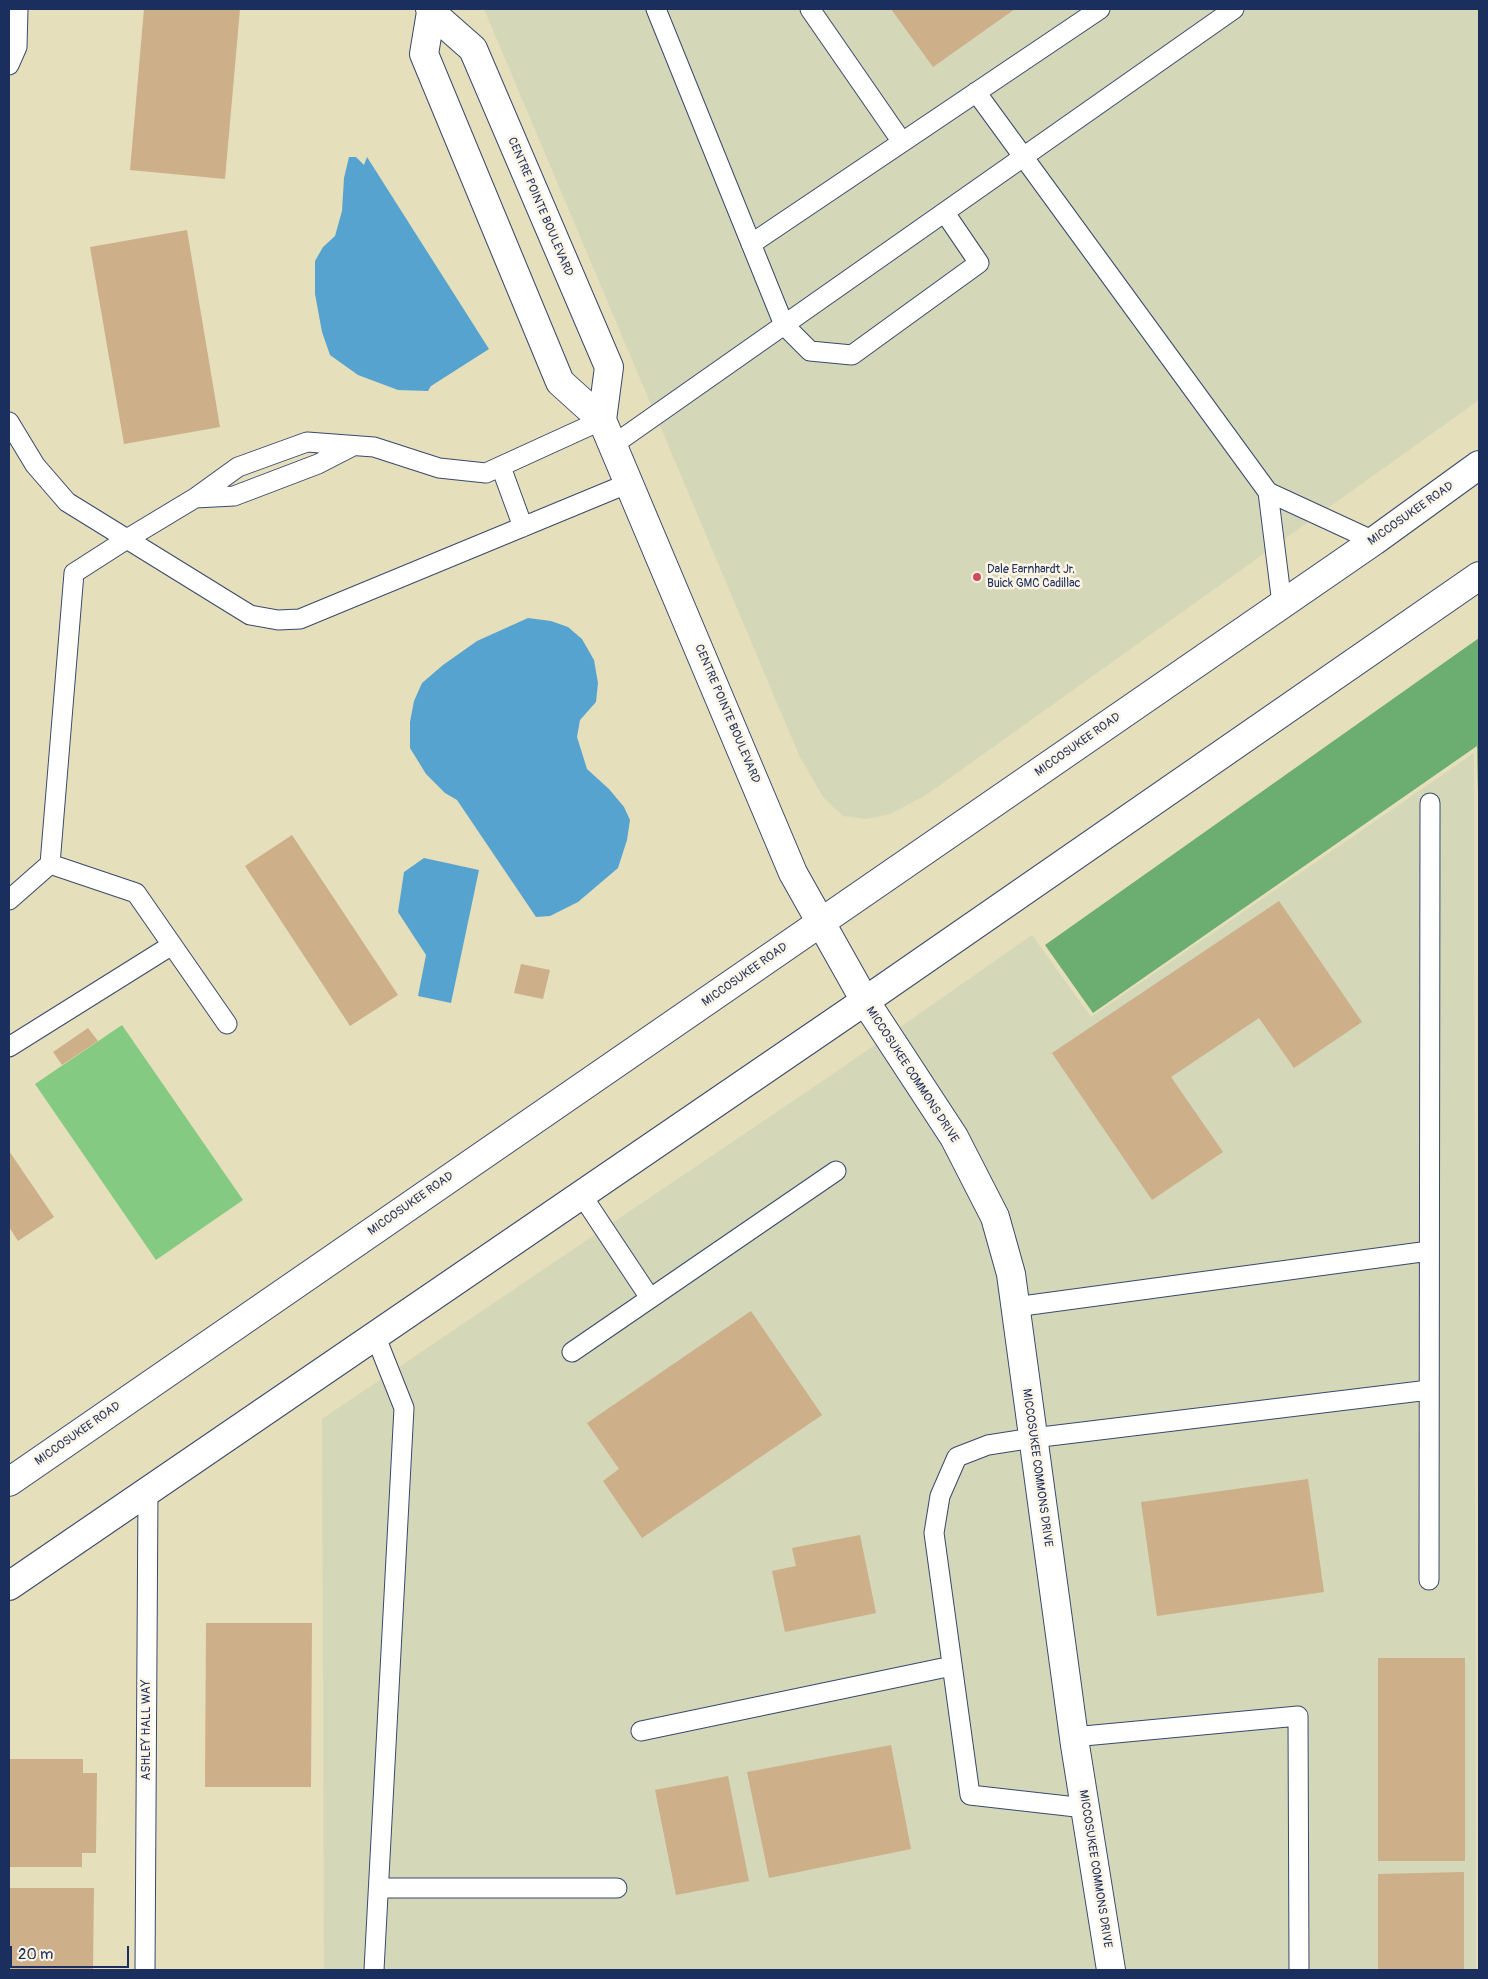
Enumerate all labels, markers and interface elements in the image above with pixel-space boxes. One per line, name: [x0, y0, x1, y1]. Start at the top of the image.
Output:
street label: CENTRE POINTE BOULEVARD: [504, 135, 576, 279]
street label: MICCOSUKEE ROAD: [1365, 479, 1457, 549]
place label: Dale Earnhardt Jr. Buick GMC Cadillac: [987, 563, 1081, 591]
marker: Dale Earnhardt Jr. Buick GMC Cadillac: [971, 571, 983, 583]
street label: CENTRE POINTE BOULEVARD: [691, 642, 763, 786]
street label: MICCOSUKEE ROAD: [1032, 710, 1124, 780]
street label: MICCOSUKEE ROAD: [699, 940, 791, 1010]
street label: MICCOSUKEE COMMONS DRIVE: [862, 1004, 962, 1146]
street label: MICCOSUKEE ROAD: [365, 1169, 457, 1239]
street label: MICCOSUKEE COMMONS DRIVE: [1019, 1388, 1055, 1548]
street label: MICCOSUKEE ROAD: [32, 1399, 124, 1469]
street label: ASHLEY HALL WAY: [140, 1680, 154, 1780]
street label: MICCOSUKEE COMMONS DRIVE: [1075, 1789, 1115, 1949]
scale bar: [12, 1936, 131, 1968]
text: 20 m: [18, 1945, 53, 1964]

